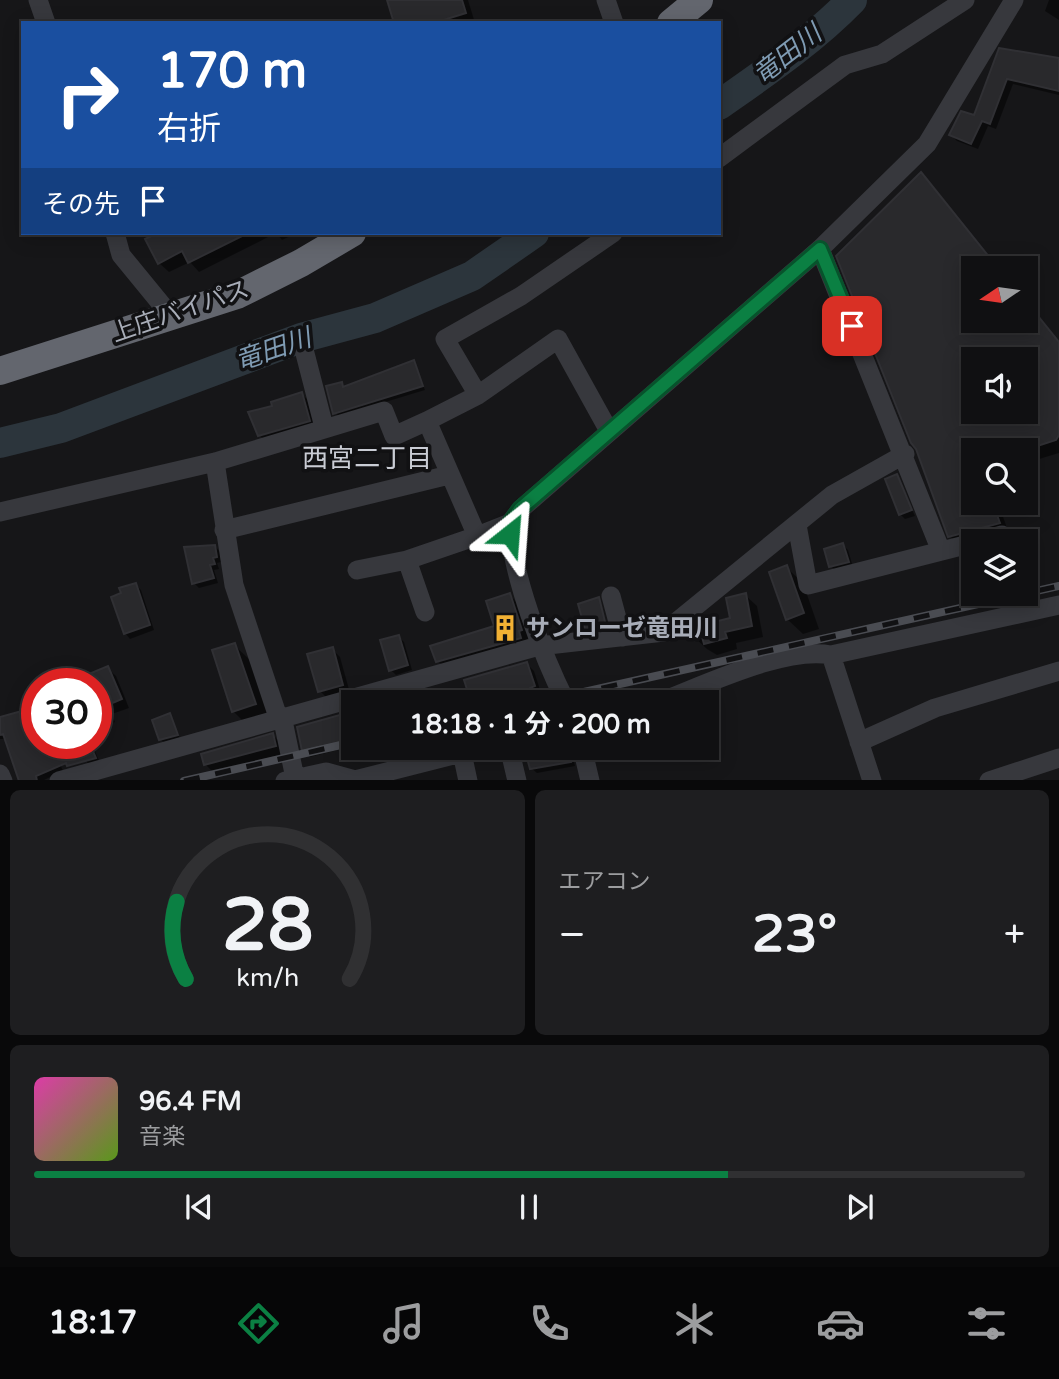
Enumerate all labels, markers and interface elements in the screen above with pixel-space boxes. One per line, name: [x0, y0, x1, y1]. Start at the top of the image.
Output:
water label: 竜田川: [747, 16, 830, 91]
text: 170 m: [157, 42, 307, 101]
icon: right: [42, 49, 133, 140]
text: 右折: [157, 110, 221, 148]
icon: arrive: [134, 182, 172, 220]
text: その先: [42, 189, 120, 220]
north arrow: [961, 256, 1038, 332]
map controls: [961, 256, 1038, 606]
street label: 上庄バイパス: [108, 274, 253, 349]
pin: [822, 296, 882, 356]
icon: arrive: [833, 307, 871, 345]
water label: 竜田川: [231, 321, 318, 377]
button: sound: [961, 347, 1038, 424]
button: search: [961, 438, 1038, 515]
district label: 西宮二丁目: [302, 443, 432, 474]
position arrow: [473, 497, 547, 571]
button: layers: [961, 529, 1038, 606]
building icon: サンローゼ竜田川: [490, 613, 520, 643]
place label: サンローゼ竜田川: [526, 614, 718, 643]
speed limit sign: 30: [21, 668, 112, 759]
text: 18:18 · 1 分 · 200 m: [409, 709, 651, 740]
text: エアコン: [559, 868, 651, 896]
text: 28: [222, 882, 313, 970]
text: 23°: [752, 903, 837, 966]
text: −: [559, 912, 586, 958]
text: +: [1004, 912, 1025, 958]
text: km/h: [236, 962, 299, 992]
text: 96.4 FM: [139, 1086, 242, 1117]
text: 音楽: [139, 1123, 185, 1151]
icon: previous: [180, 1188, 218, 1226]
icon: pause: [510, 1188, 548, 1226]
icon: next: [841, 1188, 879, 1226]
icon: directions: [234, 1299, 283, 1348]
icon: music: [379, 1299, 428, 1348]
icon: phone: [525, 1299, 574, 1348]
icon: climate: [670, 1299, 719, 1348]
icon: car: [816, 1299, 865, 1348]
icon: filters: [962, 1299, 1011, 1348]
text: 18:17: [48, 1304, 137, 1342]

